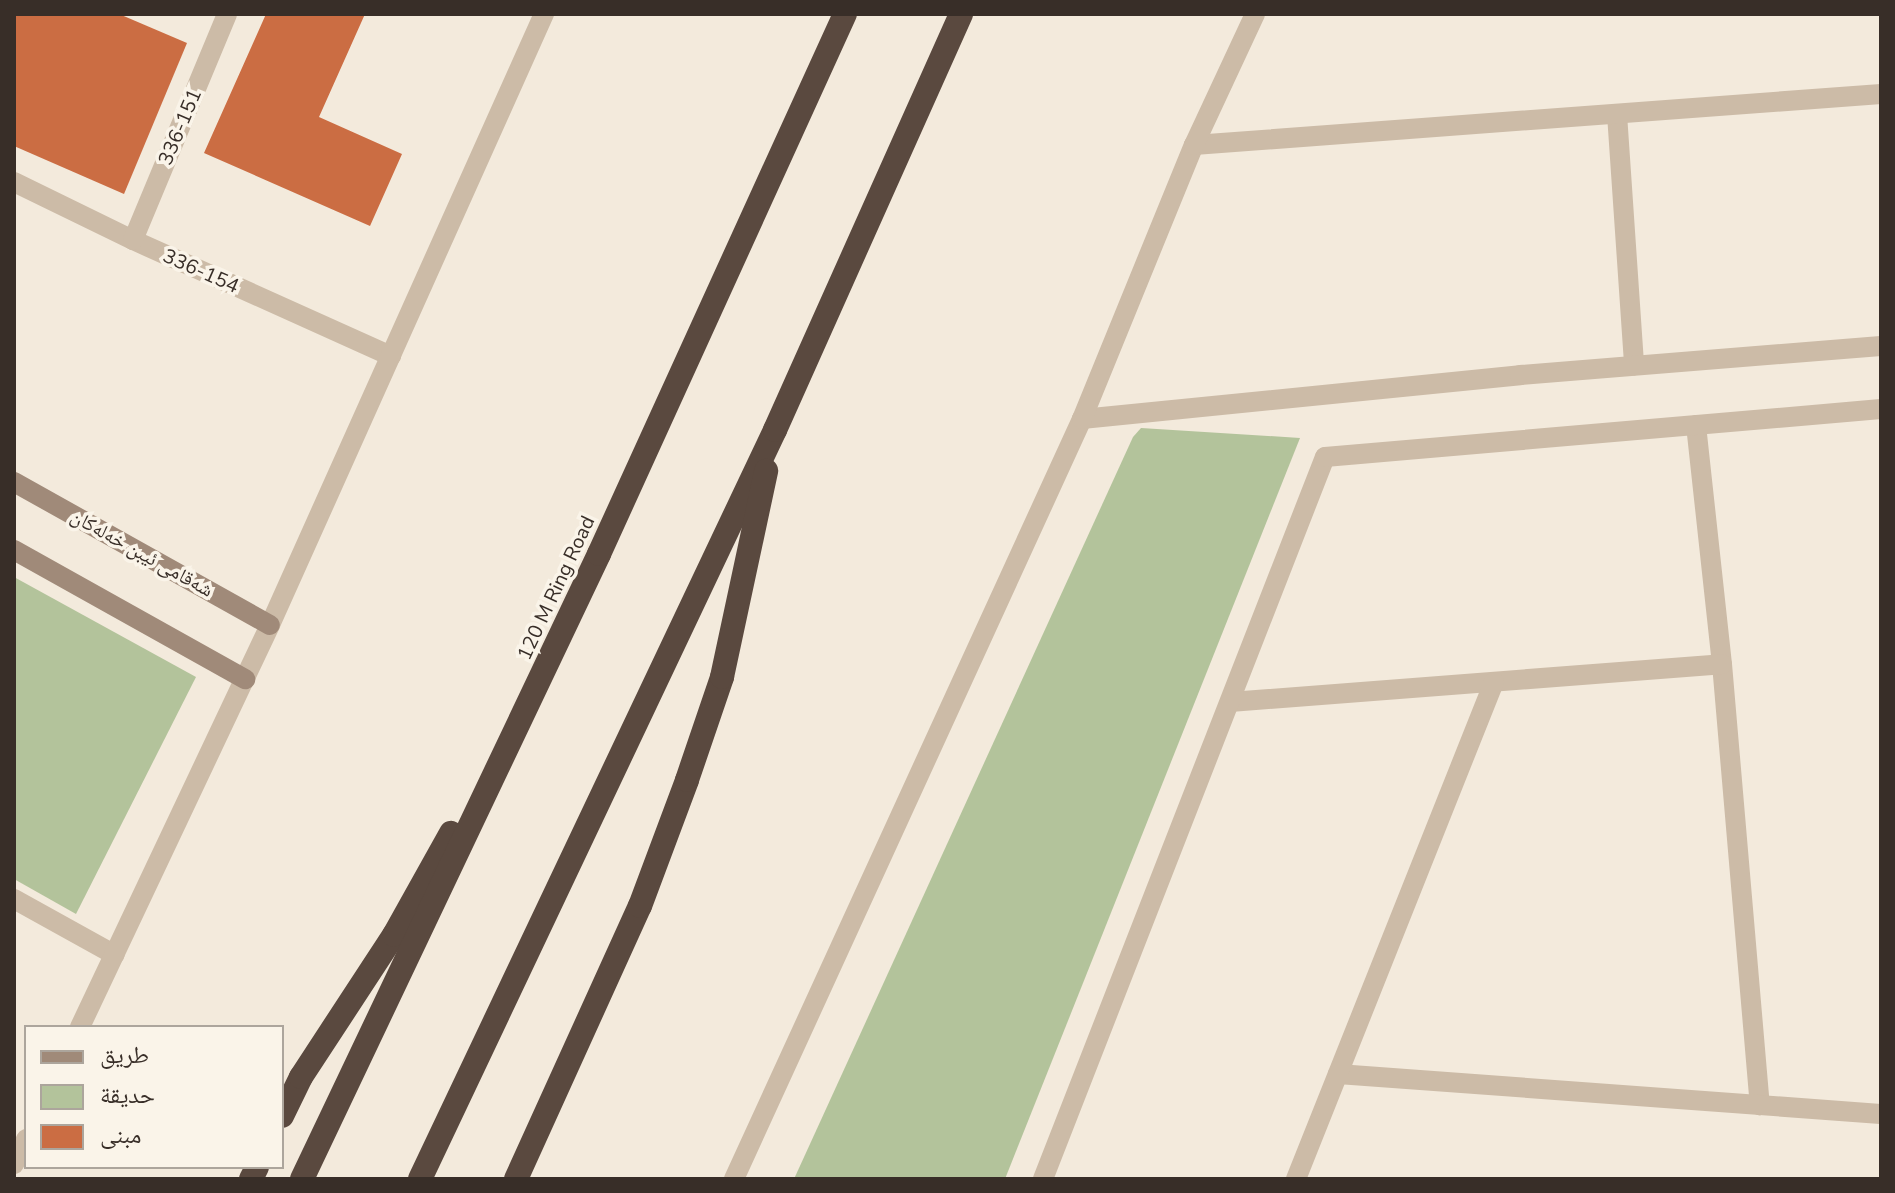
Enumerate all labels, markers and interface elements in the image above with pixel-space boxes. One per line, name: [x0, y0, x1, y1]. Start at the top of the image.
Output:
street label: 336-151: [153, 85, 207, 169]
street label: 336-154: [159, 244, 243, 298]
street label: شەقامی ئیبن خەلەکان: [67, 504, 217, 602]
street label: 120 M Ring Road: [512, 512, 600, 664]
legend: [24, 1025, 284, 1169]
text: طريق: [100, 1039, 149, 1071]
text: حديقة: [100, 1079, 155, 1111]
text: مبنى: [100, 1119, 141, 1151]

